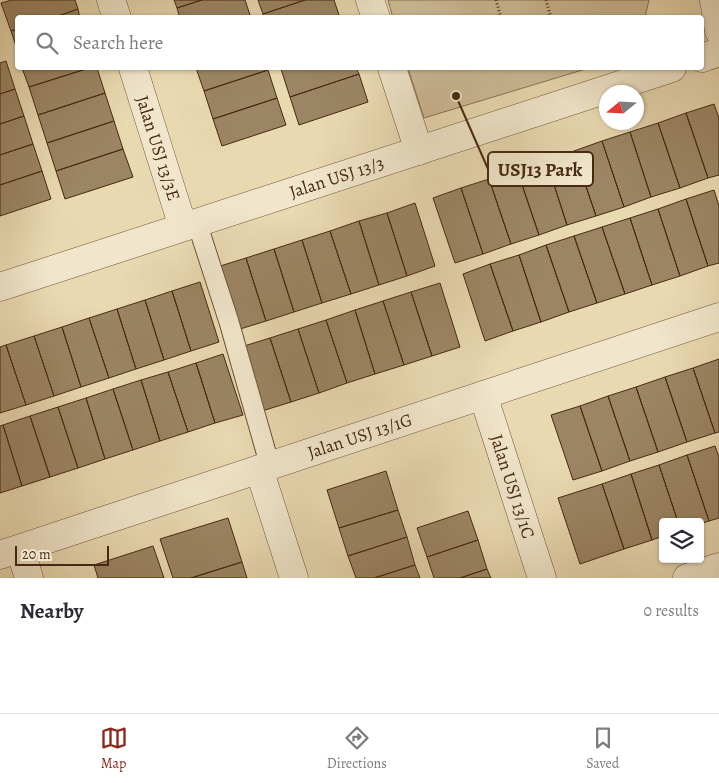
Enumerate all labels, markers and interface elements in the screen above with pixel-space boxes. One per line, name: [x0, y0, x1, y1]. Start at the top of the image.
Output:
search box: [15, 15, 704, 70]
icon: search: [33, 29, 61, 57]
text: Search here: [73, 30, 163, 56]
north arrow: [599, 85, 644, 130]
street label: Jalan USJ 13/3E: [130, 93, 186, 204]
street label: Jalan USJ 13/3: [286, 151, 387, 204]
callout: USJ13 Park: [488, 152, 593, 186]
text: USJ13 Park: [498, 157, 582, 183]
street label: Jalan USJ 13/1G: [304, 407, 415, 464]
street label: Jalan USJ 13/1C: [484, 431, 540, 542]
map controls: [659, 518, 704, 563]
button: layers: [659, 518, 704, 563]
scale bar: [15, 543, 109, 566]
text: 20 m: [22, 545, 51, 564]
text: Nearby: [20, 597, 83, 625]
text: 0 results: [643, 600, 699, 622]
tab: Map: [100, 724, 128, 773]
tab: Directions: [327, 724, 387, 773]
tab: Saved: [586, 724, 619, 773]

